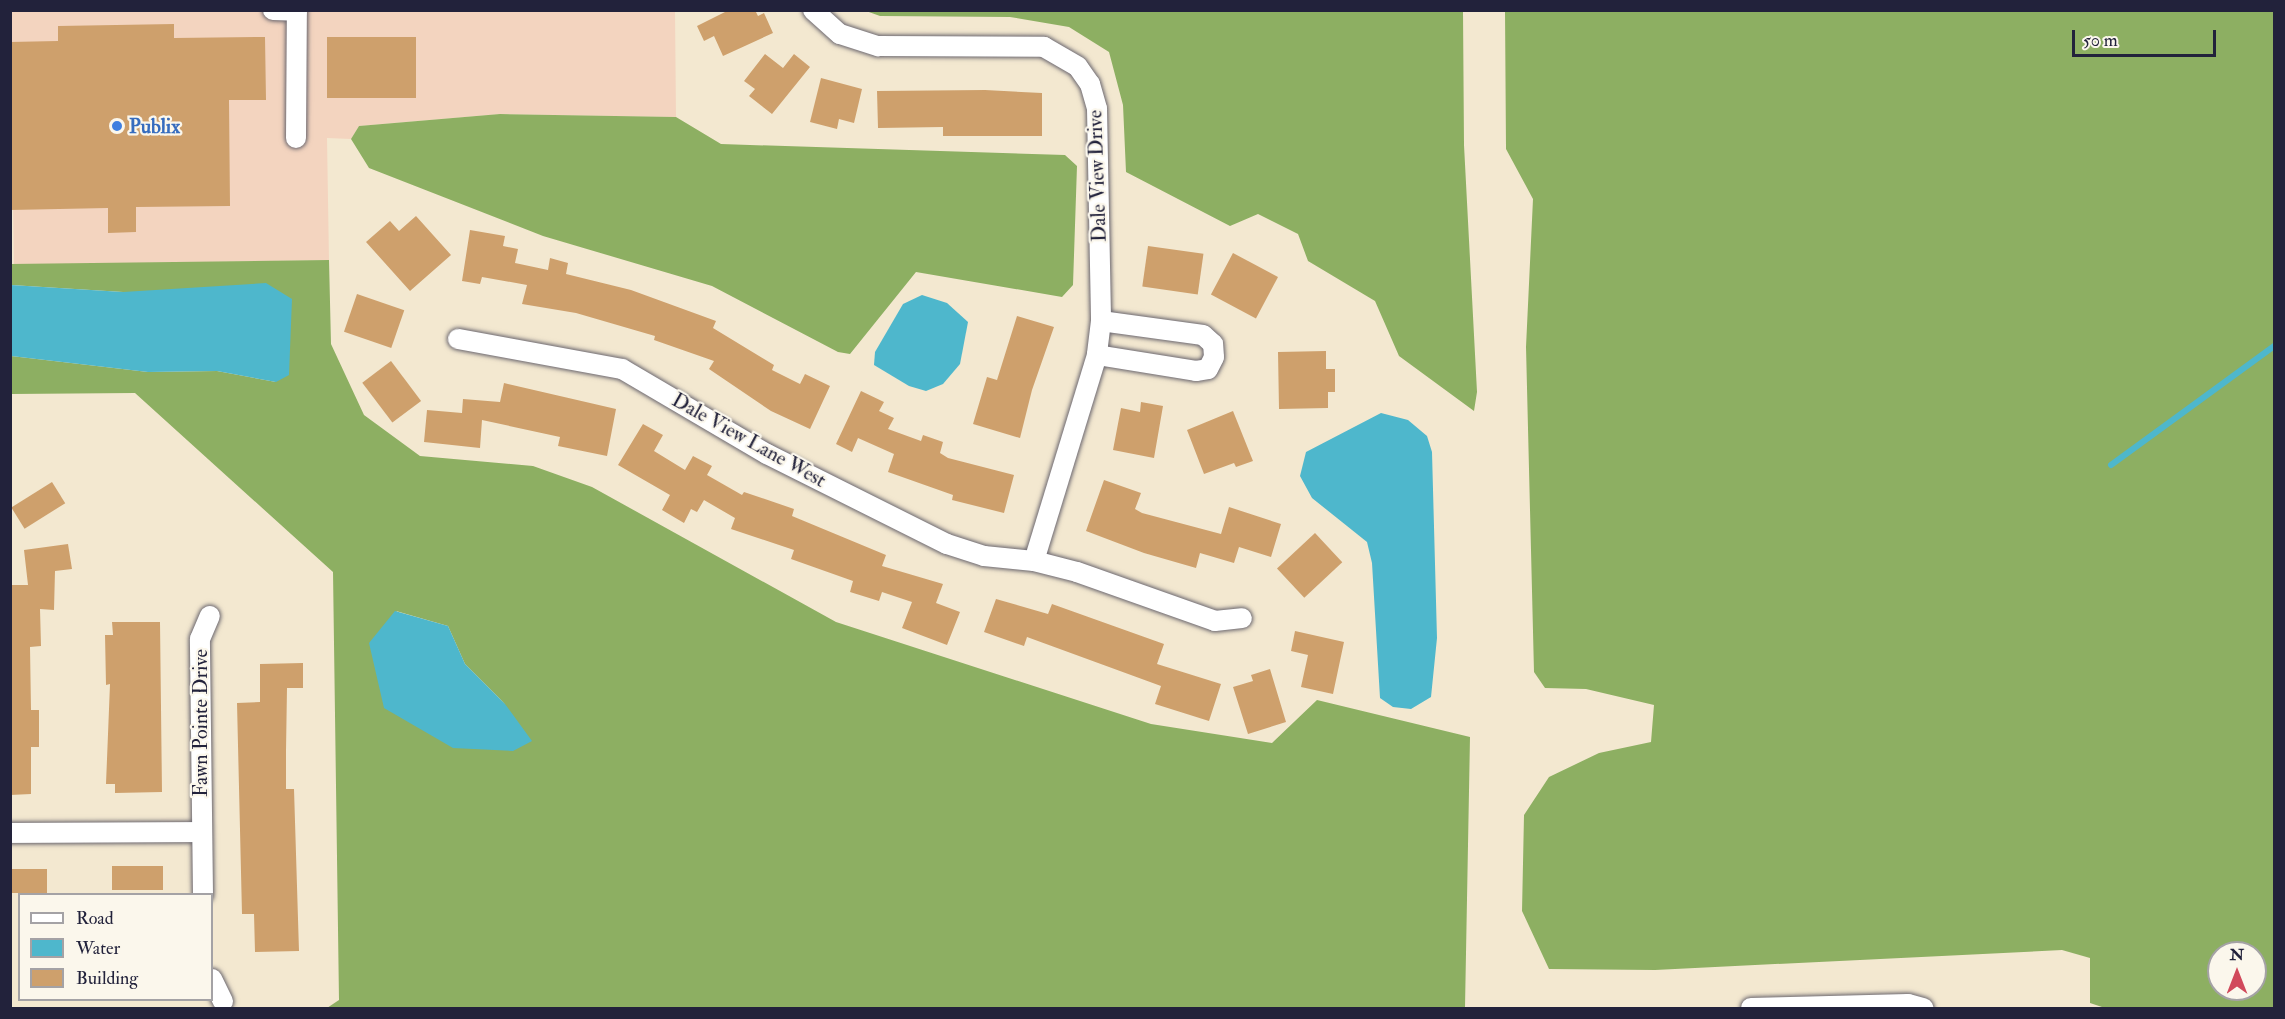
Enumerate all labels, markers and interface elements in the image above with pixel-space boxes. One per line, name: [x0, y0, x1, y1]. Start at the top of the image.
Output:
scale bar: [2075, 18, 2219, 56]
text: 50 m: [2083, 29, 2118, 52]
street label: Dale View Drive: [1083, 110, 1111, 242]
place label: Publix: [129, 114, 180, 138]
marker: Publix: [110, 119, 124, 133]
street label: Dale View Lane West: [668, 388, 830, 492]
street label: Fawn Pointe Drive: [188, 649, 212, 797]
legend: [18, 893, 213, 1001]
text: Road: [76, 907, 114, 930]
text: Water: [76, 937, 120, 960]
north arrow: [2207, 941, 2267, 1001]
text: N: [2230, 945, 2244, 965]
text: Building: [76, 967, 138, 990]

